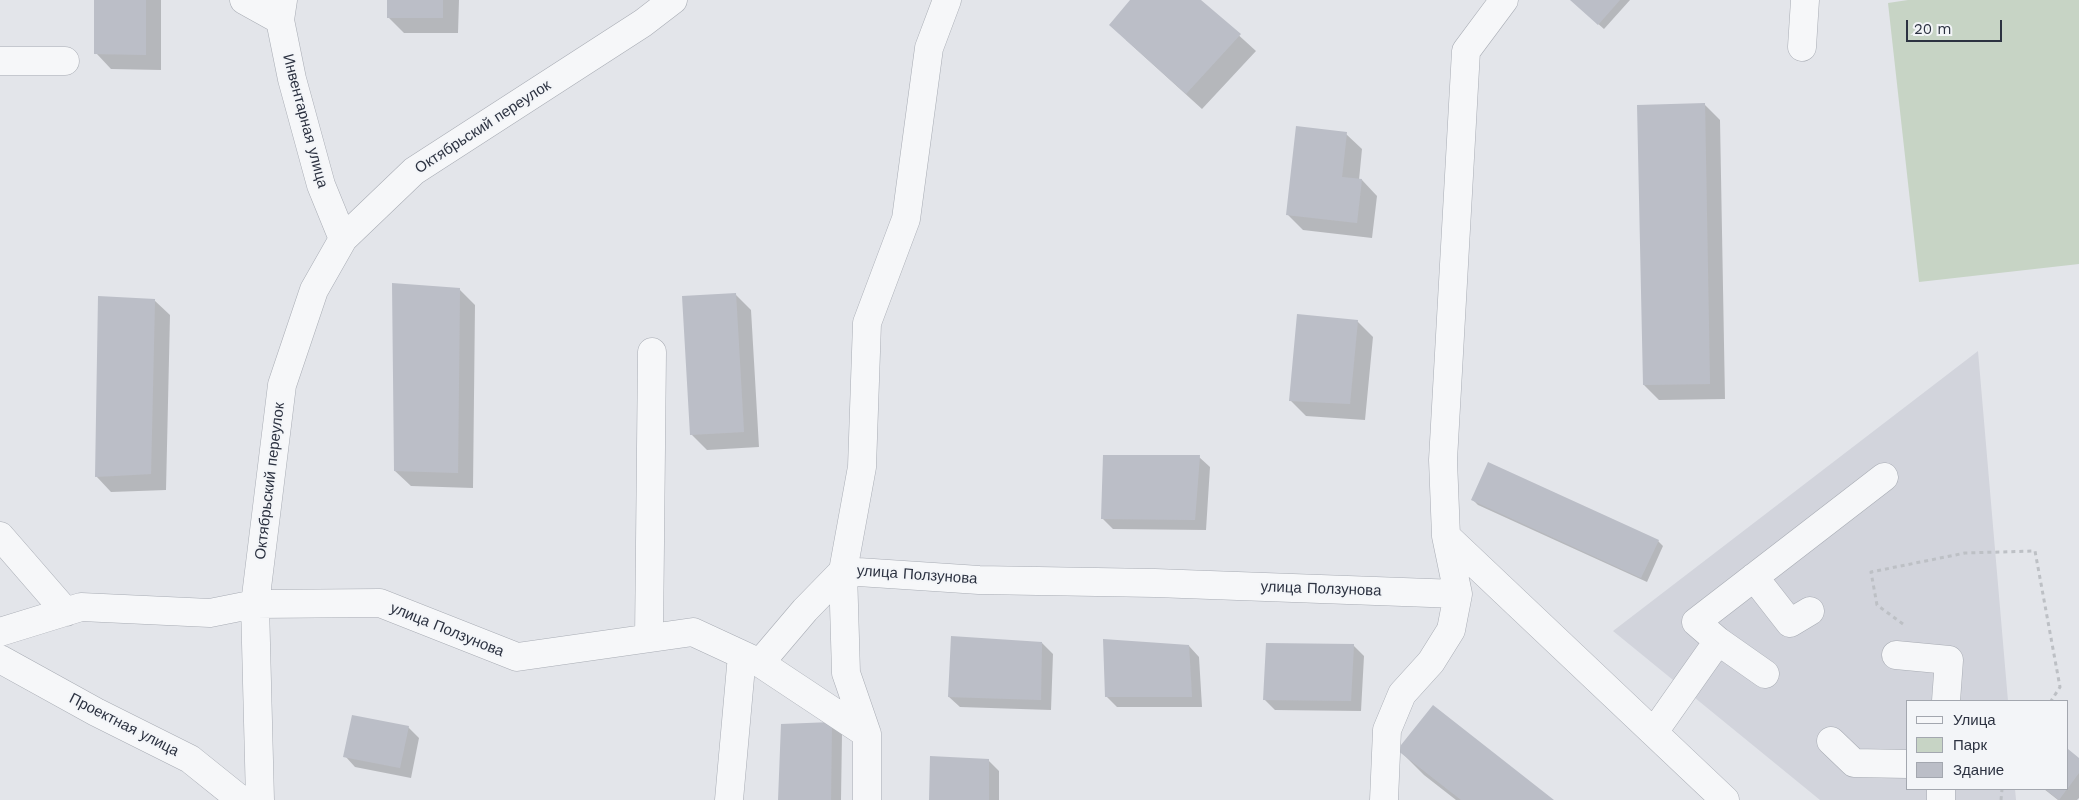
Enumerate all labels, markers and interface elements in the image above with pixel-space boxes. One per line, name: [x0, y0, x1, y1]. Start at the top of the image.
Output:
scale bar: [1909, 10, 2005, 42]
text: 20 m: [1914, 20, 1952, 38]
street label: Инвентарная улица: [278, 52, 332, 190]
street label: Октябрьский переулок: [412, 76, 554, 178]
street label: Октябрьский переулок: [251, 401, 289, 561]
street label: улица Ползунова: [856, 562, 978, 588]
street label: улица Ползунова: [1260, 578, 1382, 600]
street label: улица Ползунова: [388, 599, 506, 661]
street label: Проектная улица: [66, 690, 182, 760]
legend: [1906, 700, 2069, 790]
text: Улица: [1953, 711, 1996, 729]
text: Парк: [1953, 736, 1987, 754]
text: Здание: [1953, 761, 2004, 779]

